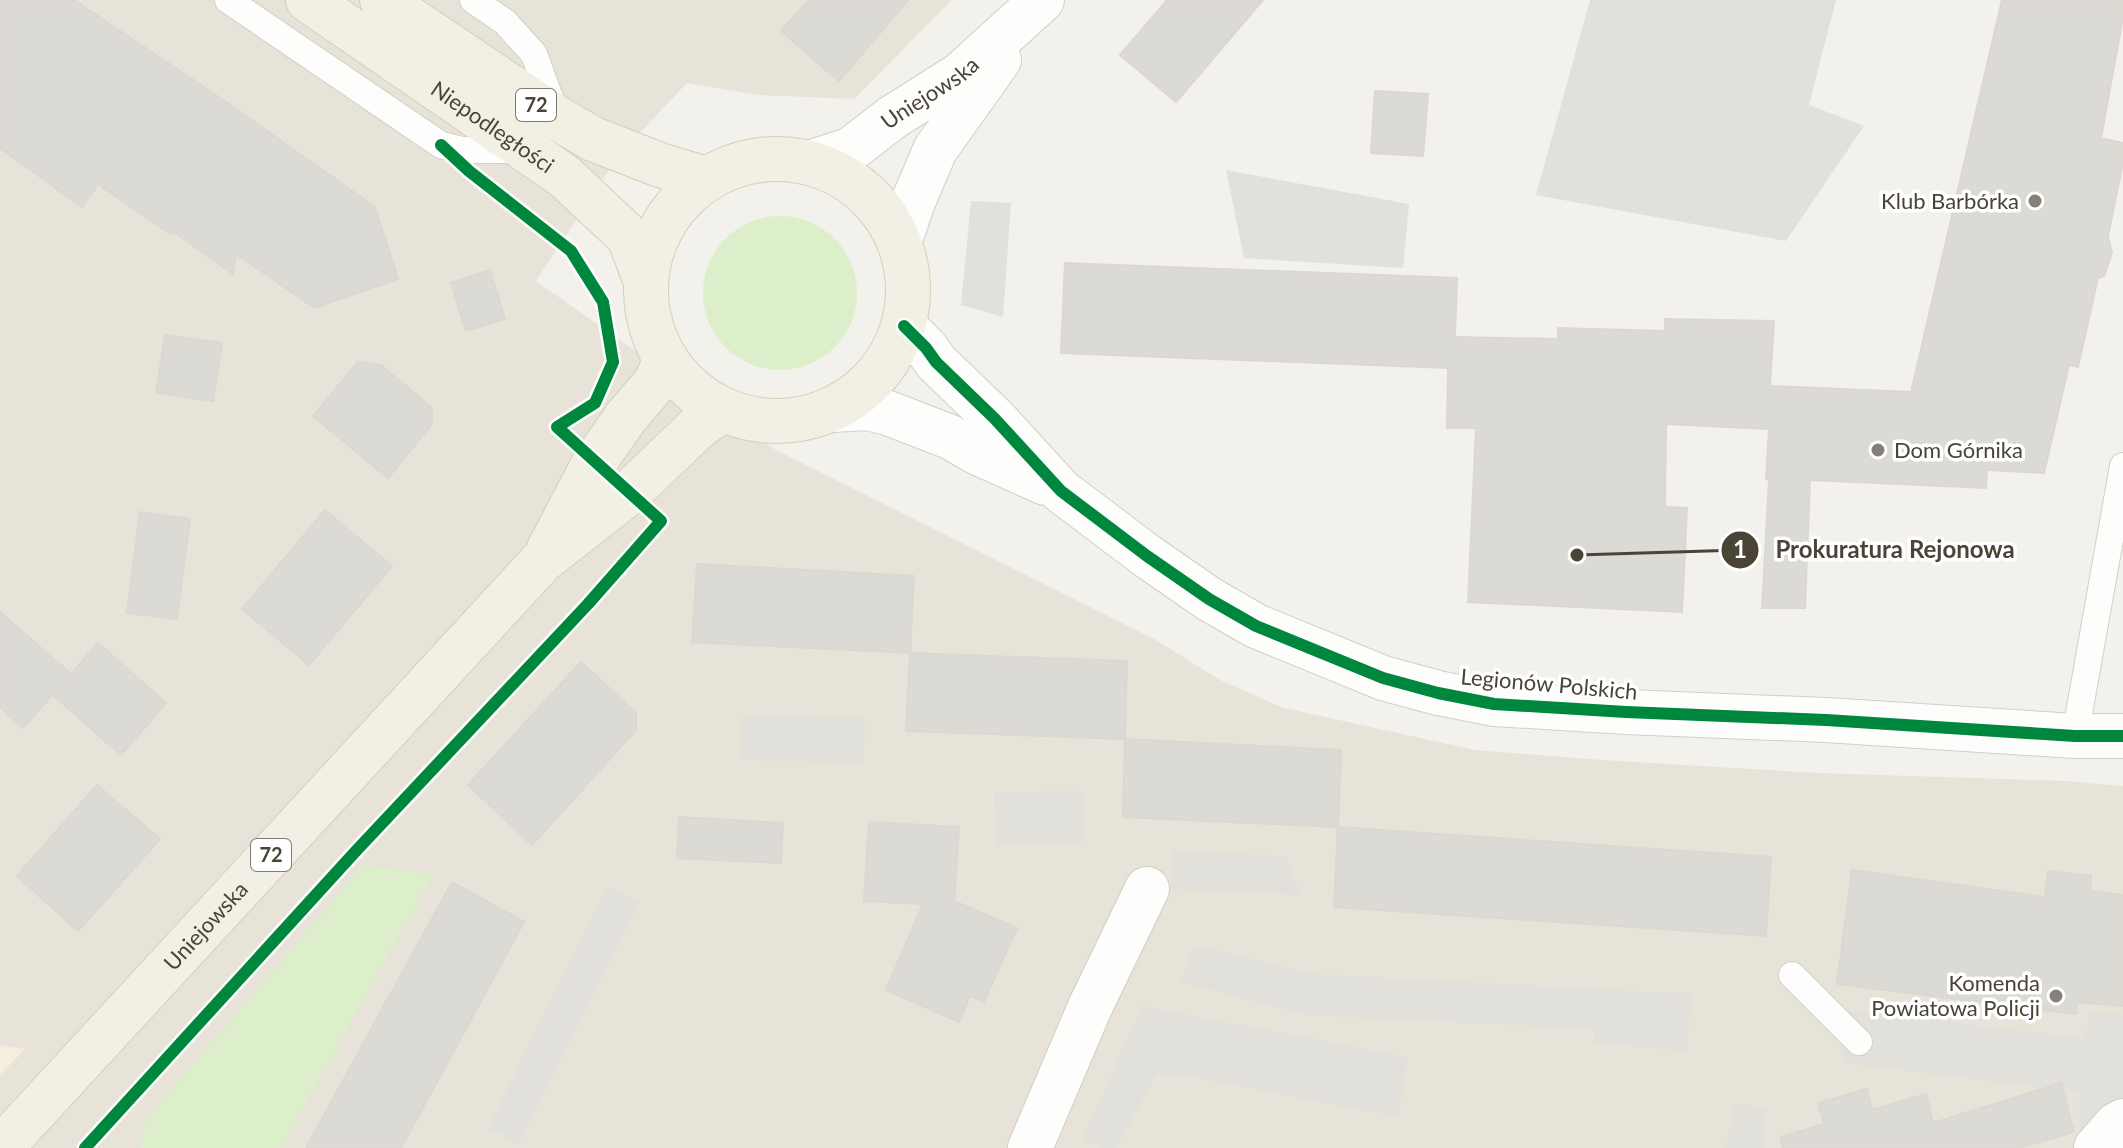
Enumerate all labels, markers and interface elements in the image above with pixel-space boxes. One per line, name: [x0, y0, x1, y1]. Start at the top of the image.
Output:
street label: Uniejowska: [875, 51, 984, 134]
street label: Niepodległości: [426, 75, 560, 178]
road number: 72: [516, 89, 556, 121]
place label: Klub Barbórka: [1881, 187, 2019, 214]
marker: Klub Barbórka: [2026, 192, 2044, 210]
place label: Dom Górnika: [1894, 436, 2023, 463]
marker: Dom Górnika: [1869, 441, 1887, 459]
callout: Prokuratura Rejonowa: [1720, 526, 2031, 574]
text: 1: [1733, 534, 1747, 563]
text: Prokuratura Rejonowa: [1775, 534, 2015, 563]
street label: Legionów Polskich: [1459, 662, 1639, 705]
road number: 72: [251, 839, 291, 871]
street label: Uniejowska: [158, 875, 253, 976]
place label: Komenda Powiatowa Policji: [1871, 969, 2040, 1021]
marker: Komenda Powiatowa Policji: [2047, 987, 2065, 1005]

